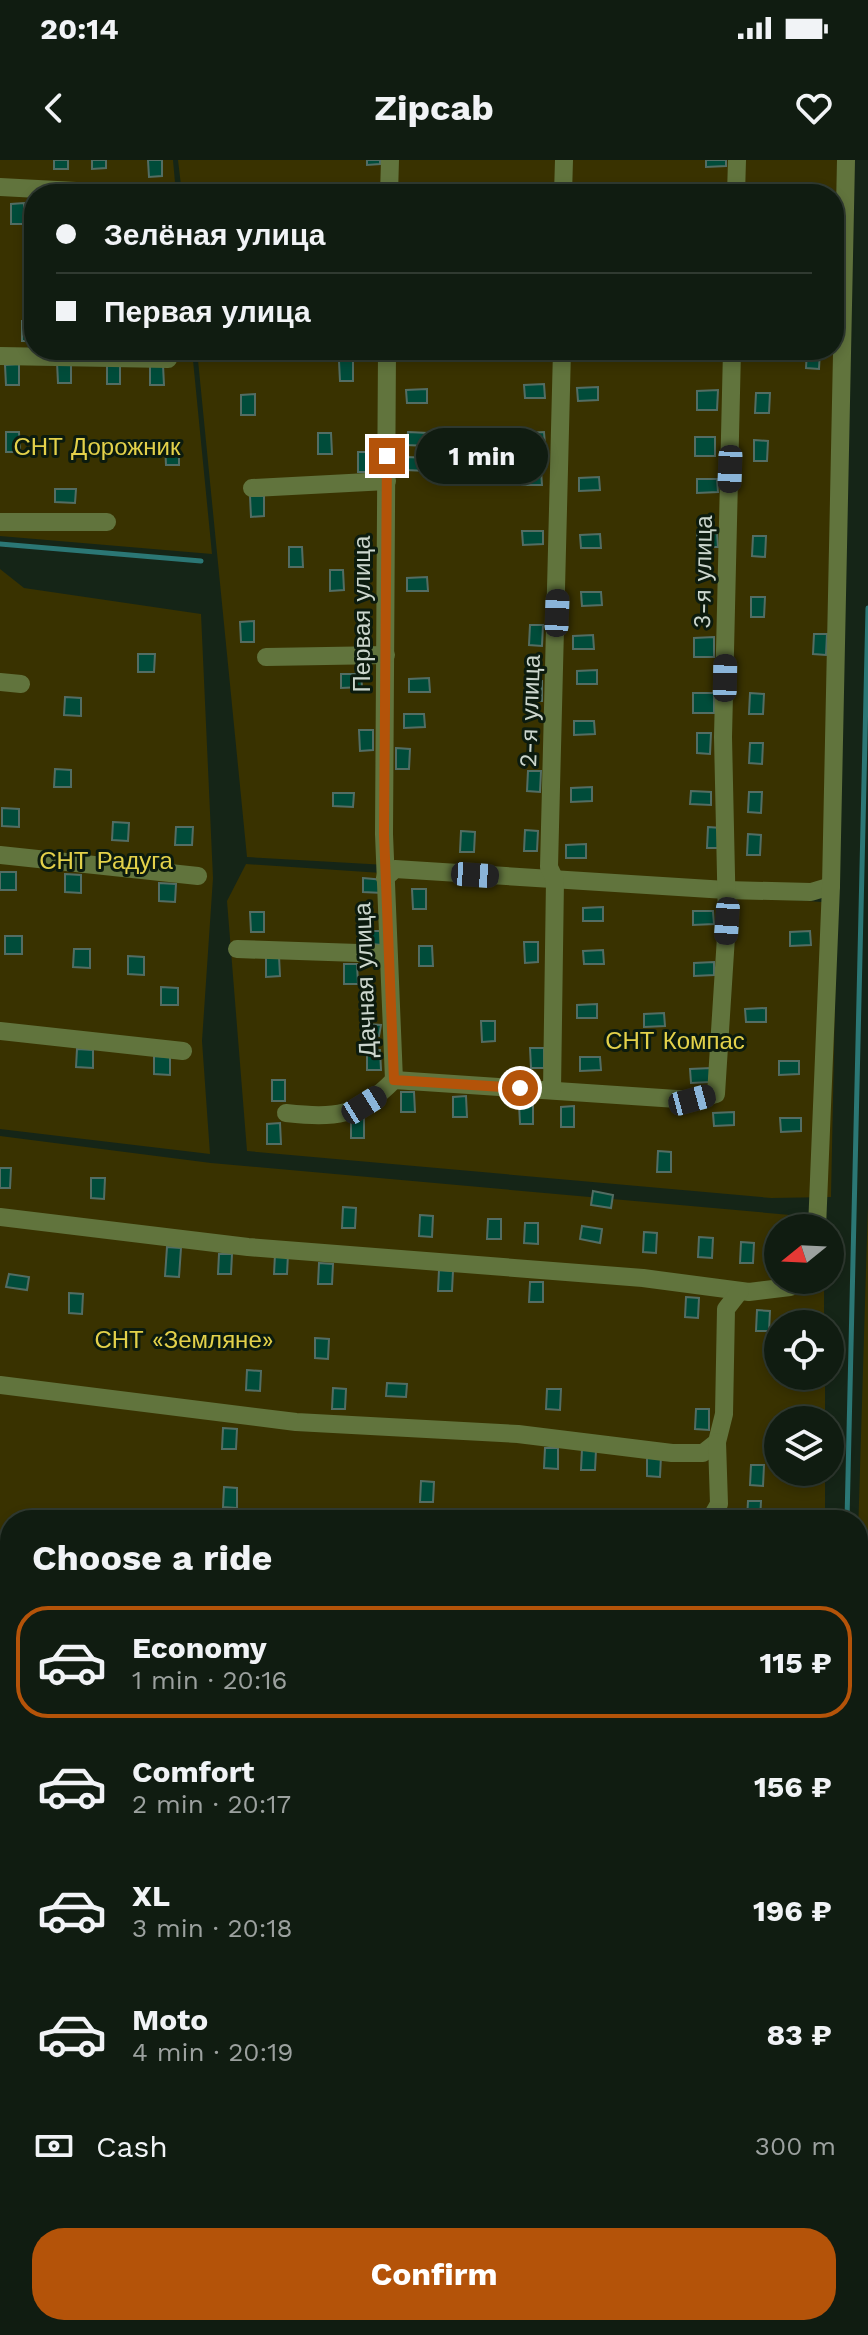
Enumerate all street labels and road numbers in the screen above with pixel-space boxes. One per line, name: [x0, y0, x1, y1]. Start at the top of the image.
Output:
street label: 3-я улица: [688, 514, 718, 629]
street label: Первая улица: [348, 535, 376, 692]
street label: 2-я улица: [514, 653, 546, 768]
street label: Дачная улица: [348, 901, 382, 1058]

